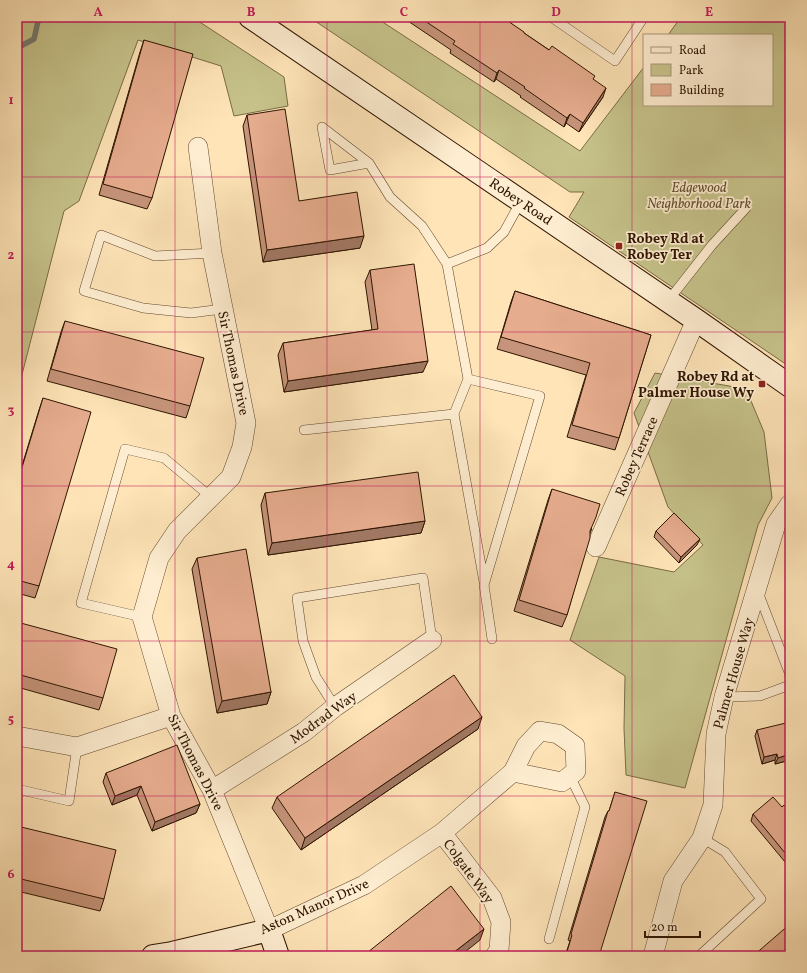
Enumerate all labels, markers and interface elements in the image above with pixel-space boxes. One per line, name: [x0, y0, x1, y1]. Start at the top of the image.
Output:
text: A: [93, 4, 103, 22]
text: B: [247, 4, 256, 22]
text: C: [400, 4, 408, 22]
text: D: [551, 4, 561, 22]
text: E: [705, 4, 713, 22]
legend: [643, 34, 773, 106]
text: Road: [679, 43, 706, 59]
text: Park: [679, 63, 704, 79]
text: Building: [679, 83, 724, 99]
text: 1: [8, 92, 14, 110]
street label: Robey Road: [485, 174, 556, 230]
park label: Edgewood Neighborhood Park: [647, 179, 751, 214]
place label: Robey Rd at Robey Ter: [627, 230, 704, 265]
marker: Robey Rd at Robey Ter: [614, 241, 624, 251]
text: 2: [8, 247, 15, 265]
street label: Sir Thomas Drive: [212, 309, 253, 418]
place label: Robey Rd at Palmer House Wy: [638, 368, 754, 403]
marker: Robey Rd at Palmer House Wy: [757, 379, 767, 389]
text: 3: [8, 402, 15, 420]
street label: Robey Terrace: [611, 413, 664, 500]
text: 4: [7, 556, 15, 574]
street label: Palmer House Way: [709, 615, 760, 731]
street label: Modrad Way: [287, 687, 362, 749]
text: 5: [8, 711, 14, 729]
street label: Sir Thomas Drive: [162, 711, 227, 815]
street label: Colgate Way: [438, 836, 498, 908]
text: 6: [7, 866, 15, 884]
street label: Aston Manor Drive: [257, 875, 373, 940]
scale bar: [645, 913, 700, 939]
text: 20 m: [651, 920, 678, 936]

